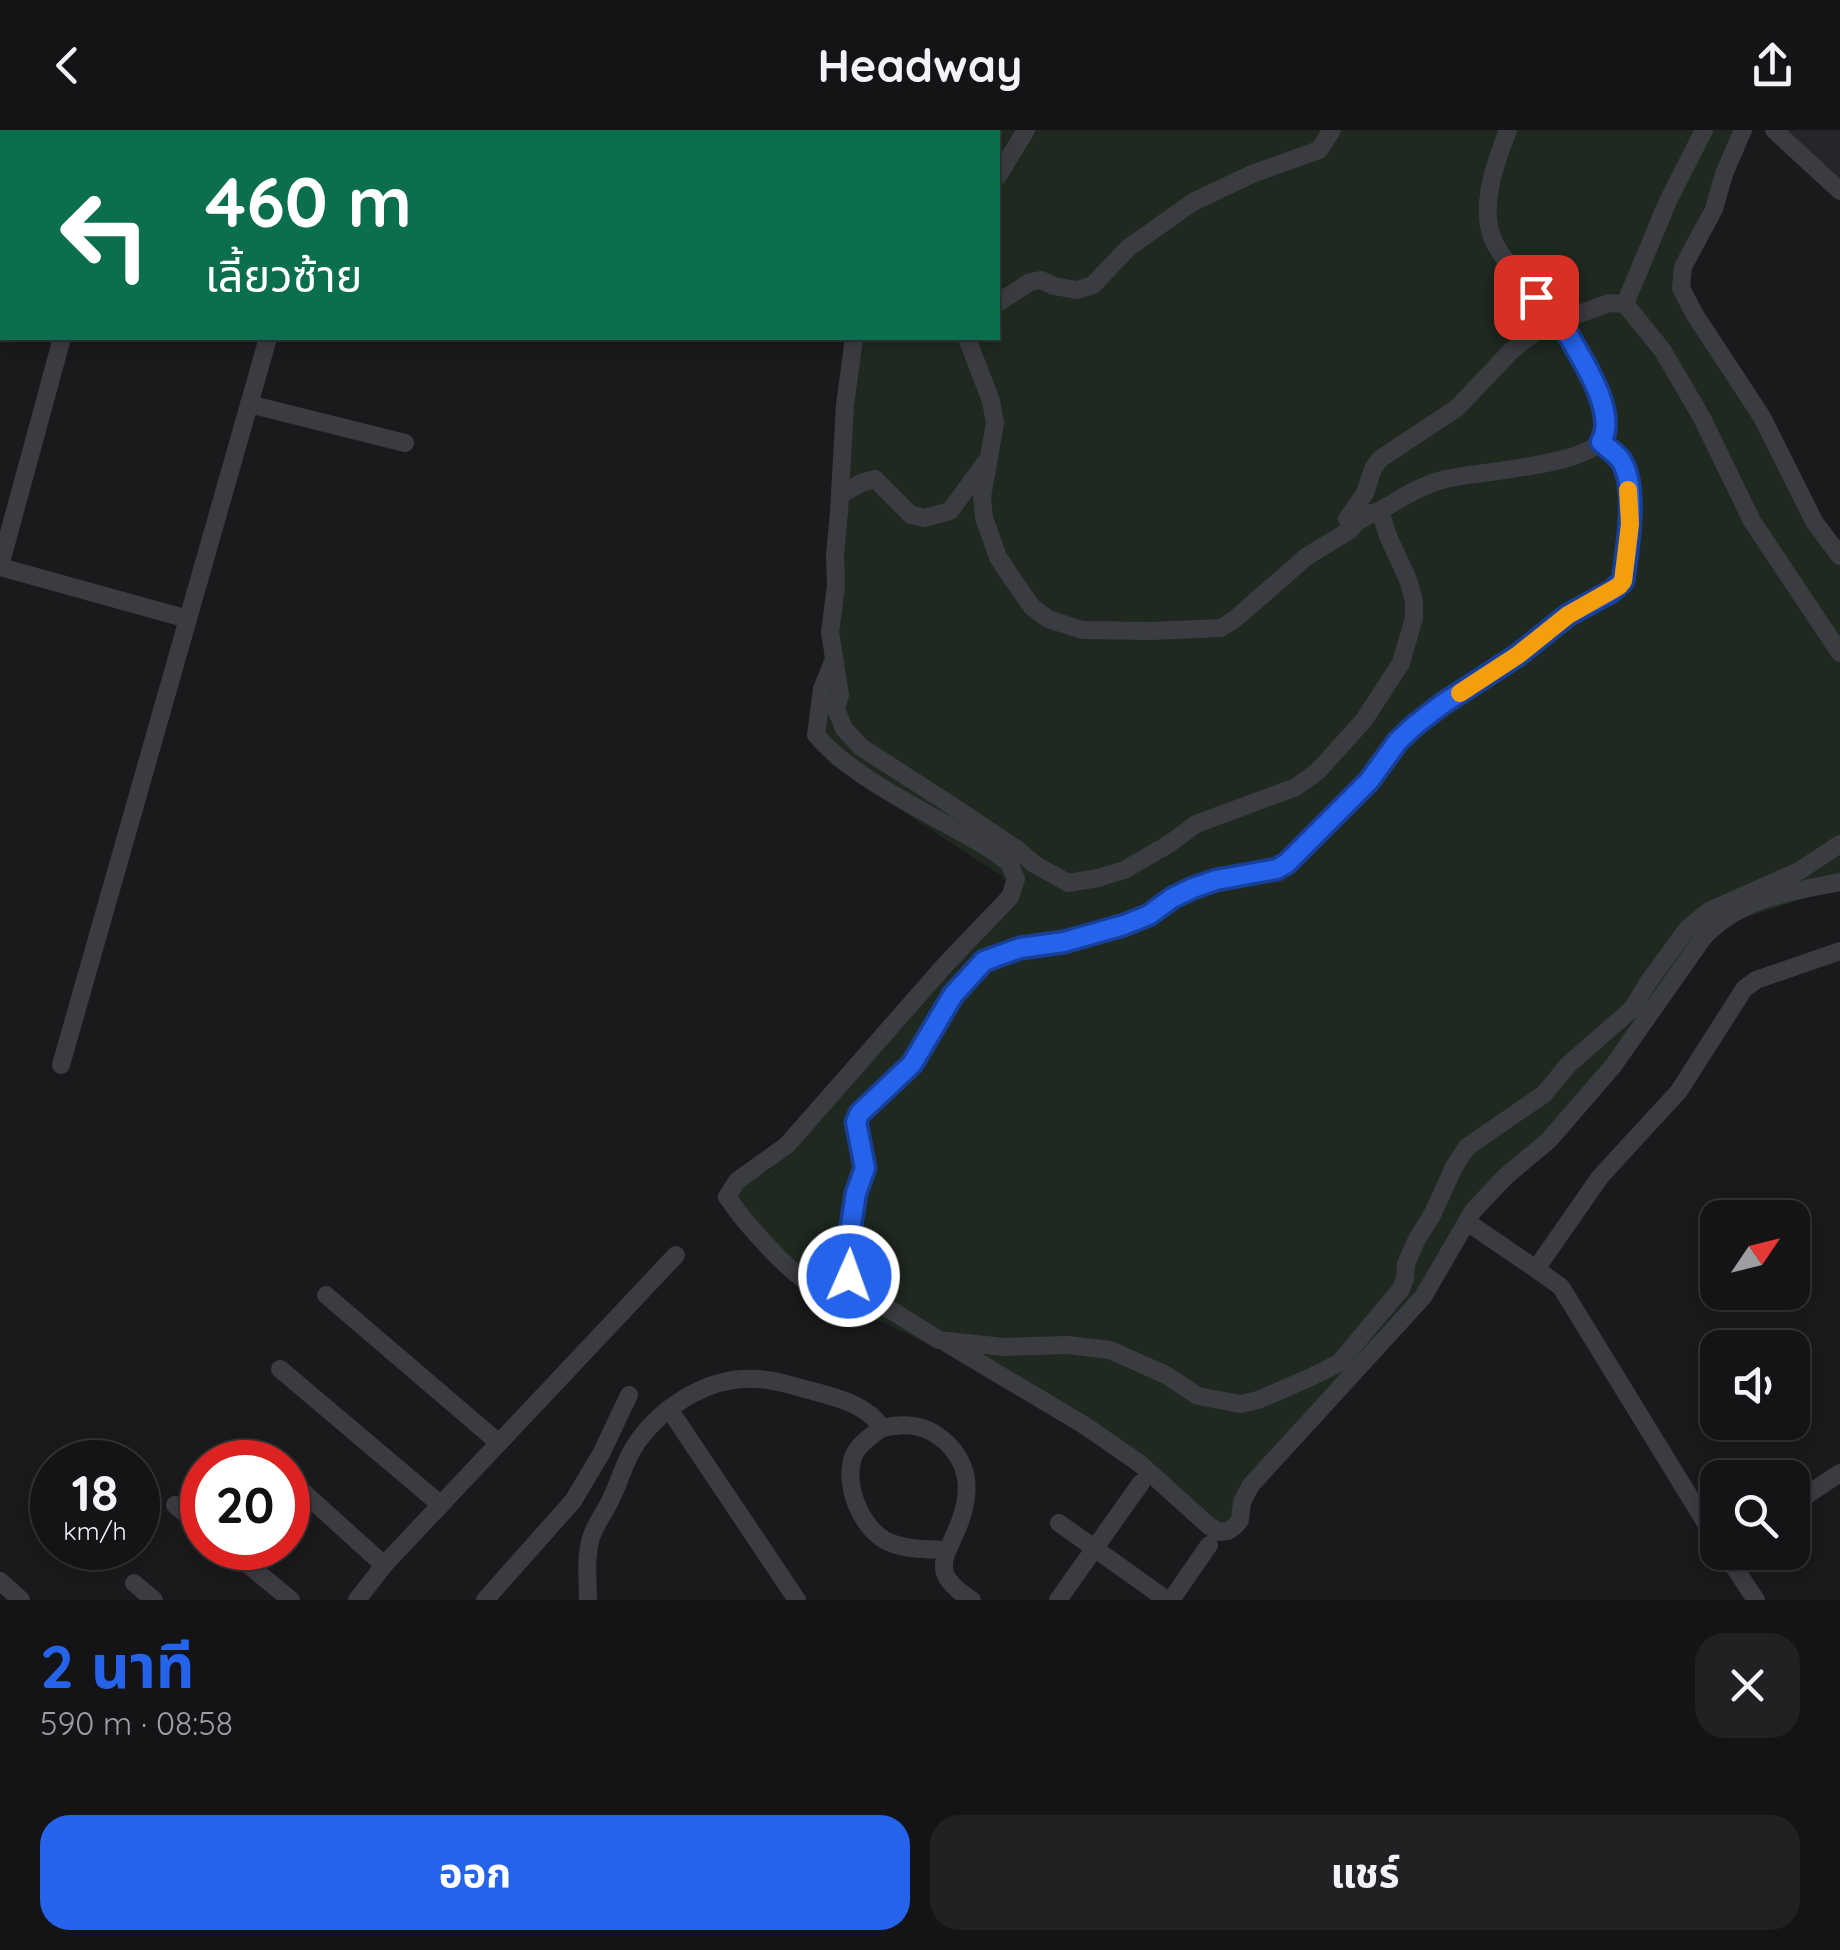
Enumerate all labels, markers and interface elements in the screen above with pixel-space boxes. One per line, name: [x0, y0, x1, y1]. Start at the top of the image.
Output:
text: Headway: [817, 37, 1023, 93]
icon: back: [40, 38, 95, 93]
icon: share: [1745, 38, 1800, 93]
text: 460 m: [205, 157, 412, 245]
icon: left: [40, 170, 170, 300]
text: เลี้ยวซ้าย: [205, 247, 362, 303]
pin: [1494, 255, 1579, 340]
icon: arrive: [1509, 270, 1564, 325]
north arrow: [1700, 1200, 1810, 1310]
map controls: [1700, 1200, 1810, 1570]
position arrow: [797, 1224, 901, 1328]
button: sound: [1700, 1330, 1810, 1440]
speed limit sign: 20: [180, 1440, 310, 1570]
button: search: [1700, 1460, 1810, 1570]
text: 18: [72, 1461, 118, 1524]
text: km/h: [63, 1515, 127, 1546]
text: 2 นาที: [40, 1628, 194, 1703]
button: close: [1695, 1633, 1800, 1738]
text: 590 m · 08:58: [40, 1703, 233, 1743]
button: ออก: [40, 1815, 910, 1930]
button: แชร์: [930, 1815, 1800, 1930]

